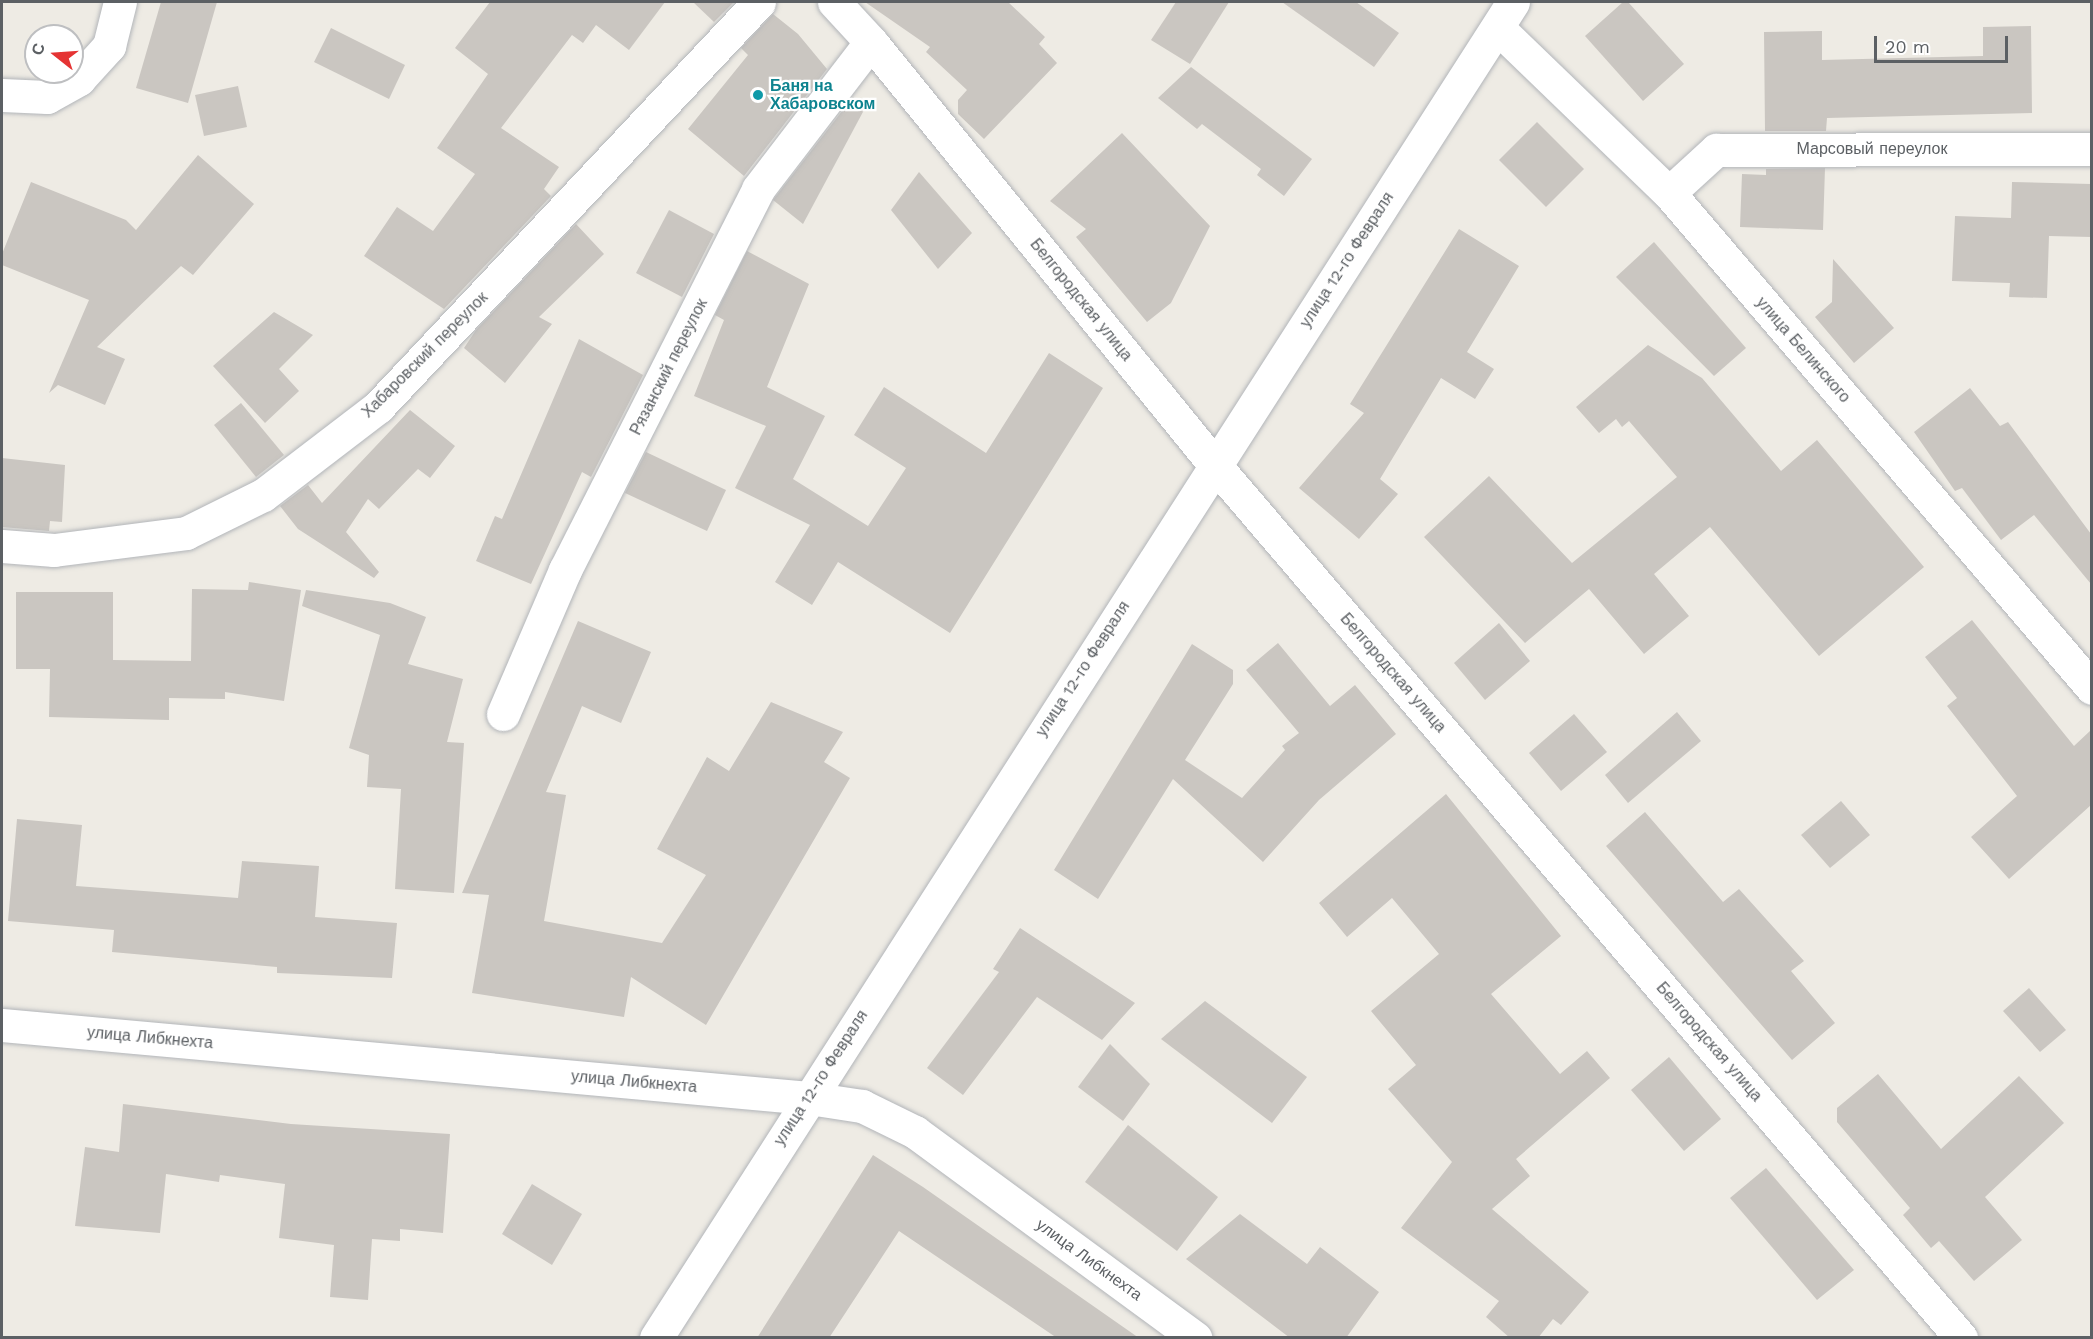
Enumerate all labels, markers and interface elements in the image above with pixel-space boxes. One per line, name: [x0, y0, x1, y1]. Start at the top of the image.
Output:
north arrow: [24, 24, 84, 84]
scale bar: [1877, 24, 2010, 62]
text: 20 m: [1885, 36, 1930, 57]
text: С: [27, 41, 49, 57]
place label: Баня на Хабаровском: [770, 76, 875, 114]
marker: Баня на Хабаровском: [751, 88, 765, 102]
street label: Марсовый переулок: [1796, 139, 1948, 159]
street label: улица 12-го Февраля: [1296, 188, 1398, 332]
street label: Белгородская улица: [1026, 235, 1136, 365]
street label: Хабаровский переулок: [358, 288, 492, 422]
street label: улица Белинского: [1752, 293, 1854, 407]
street label: Рязанский переулок: [626, 296, 712, 438]
street label: улица 12-го Февраля: [1032, 597, 1134, 741]
street label: Белгородская улица: [1336, 609, 1450, 737]
street label: Белгородская улица: [1652, 978, 1766, 1106]
street label: улица 12-го Февраля: [770, 1006, 872, 1150]
street label: улица Либкнехта: [86, 1023, 214, 1053]
street label: улица Либкнехта: [570, 1067, 698, 1097]
street label: улица Либкнехта: [1032, 1215, 1146, 1305]

